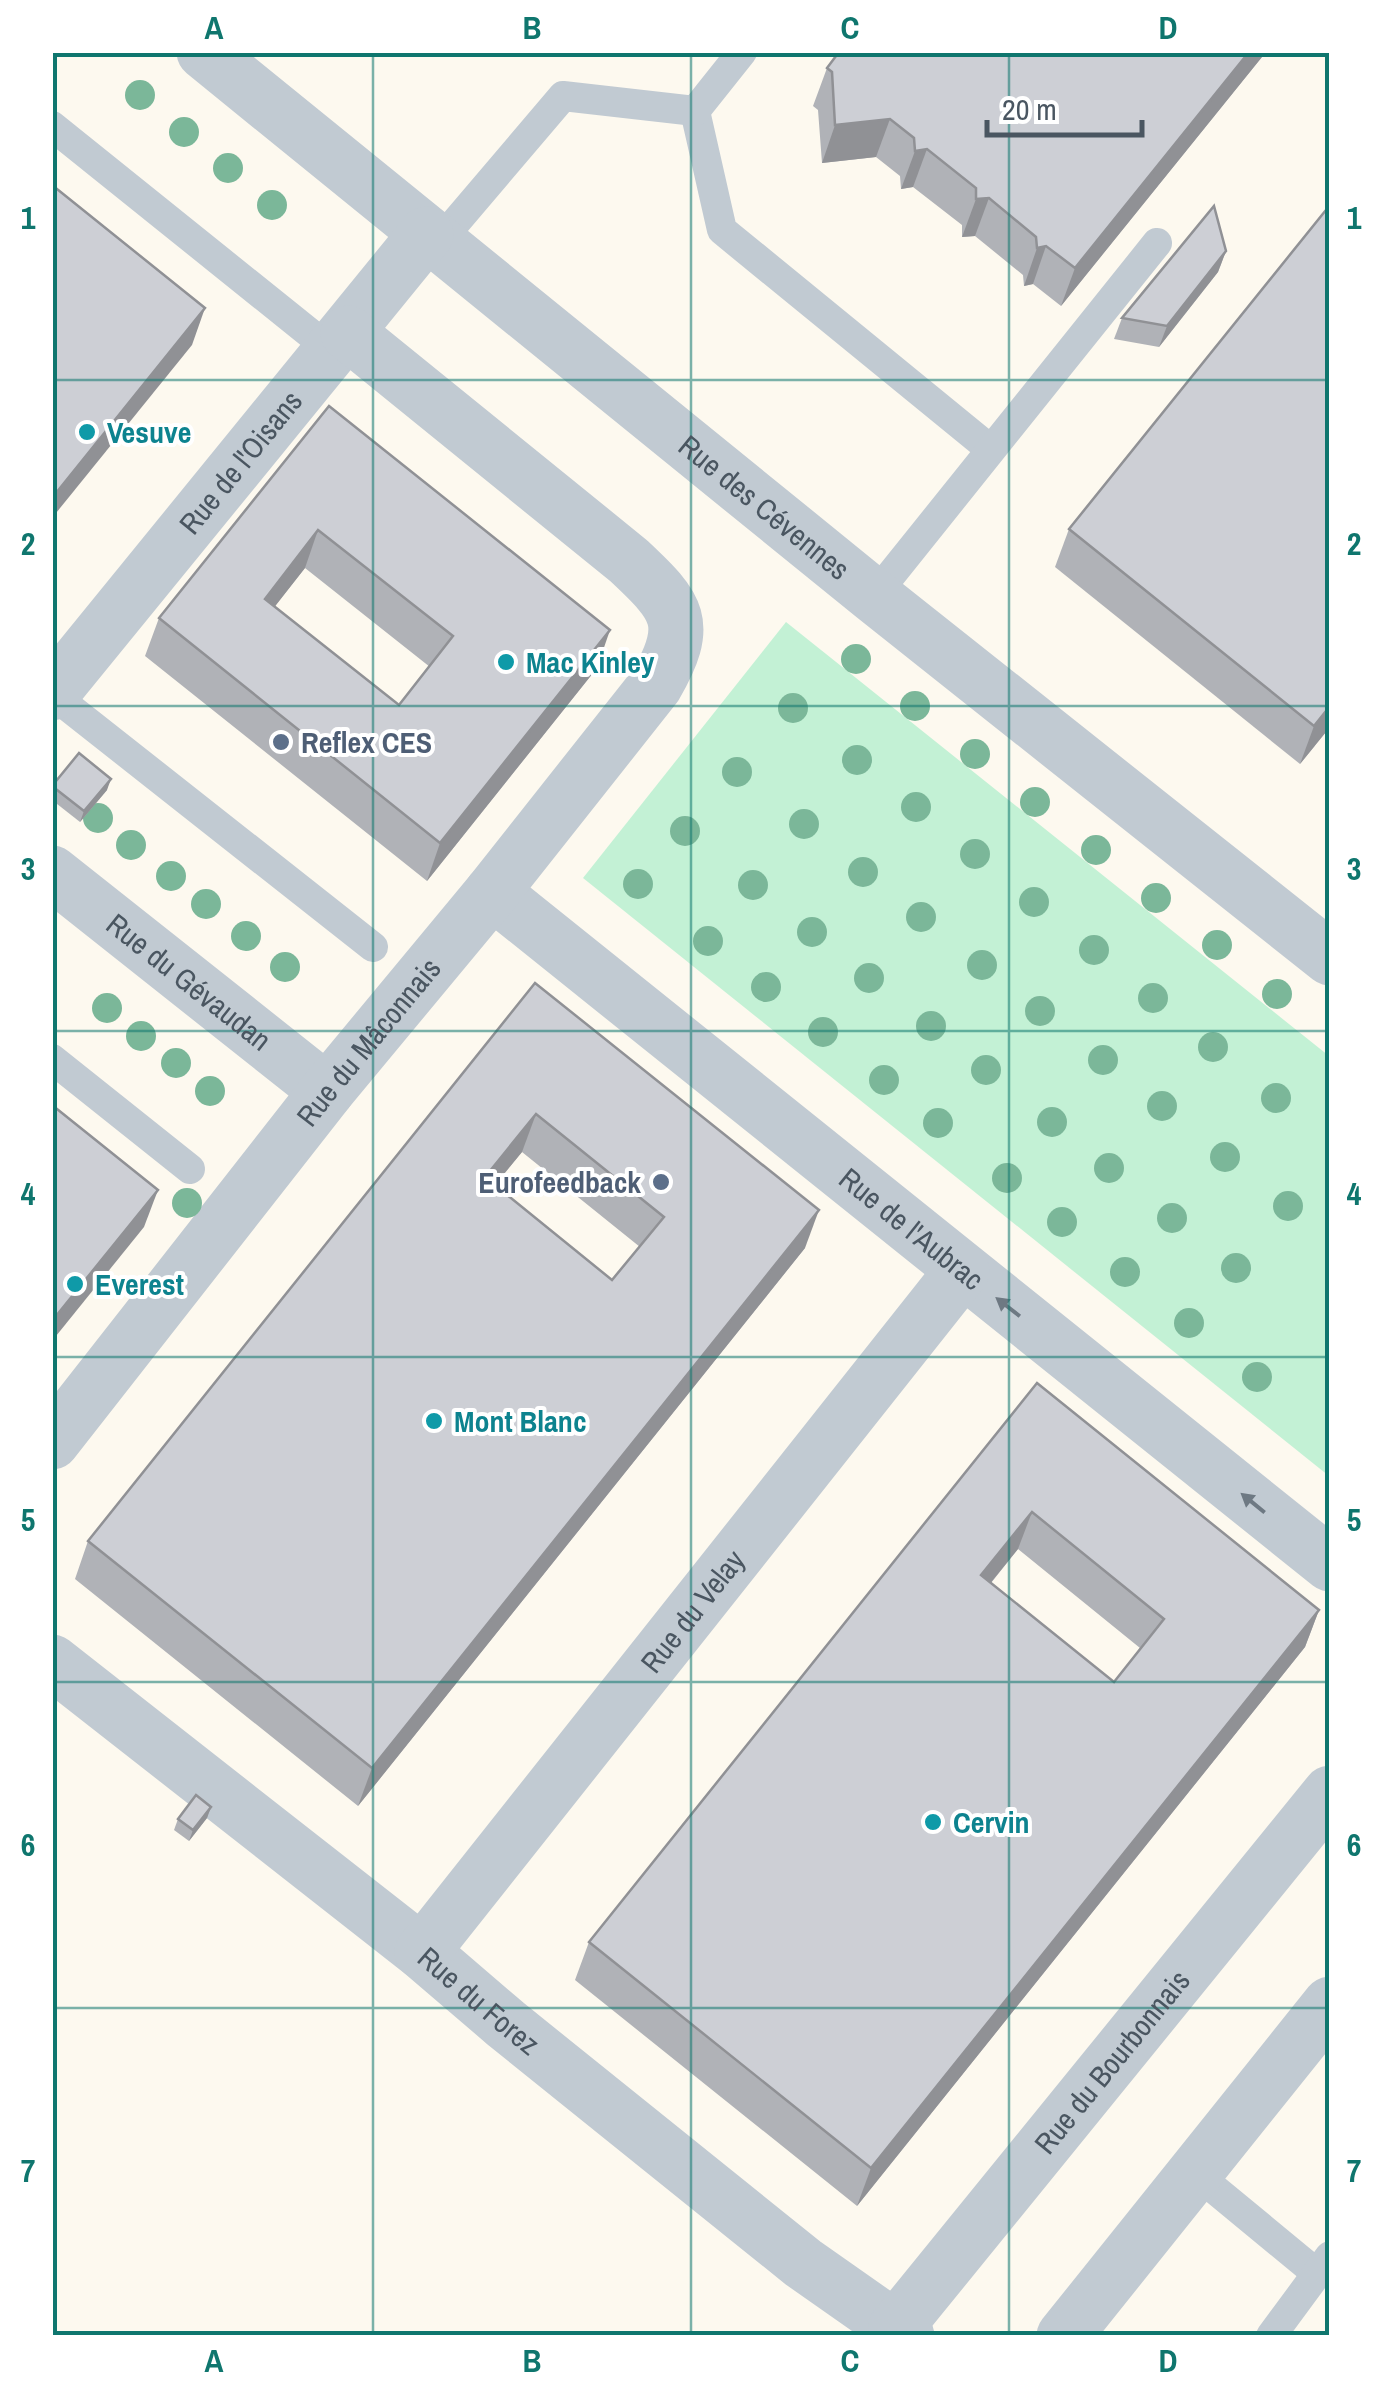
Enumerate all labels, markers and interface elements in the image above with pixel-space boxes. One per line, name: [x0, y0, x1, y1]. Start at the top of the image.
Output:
text: A: [205, 6, 224, 49]
text: B: [523, 6, 541, 49]
text: C: [841, 6, 859, 49]
text: D: [1159, 6, 1177, 49]
scale bar: [987, 75, 1142, 137]
text: 20 m: [1002, 89, 1057, 129]
text: 1: [21, 196, 36, 239]
text: 1: [1347, 196, 1362, 239]
street label: Rue de l'Oisans: [170, 382, 311, 542]
place label: Vesuve: [107, 412, 191, 452]
marker: Vesuve: [76, 421, 98, 443]
street label: Rue des Cévennes: [671, 426, 858, 589]
text: 2: [21, 522, 35, 565]
text: 2: [1347, 522, 1361, 565]
place label: Mac Kinley: [526, 642, 655, 682]
marker: Mac Kinley: [495, 651, 517, 673]
place label: Reflex CES: [301, 722, 432, 762]
marker: Reflex CES: [270, 731, 292, 753]
text: 3: [21, 847, 35, 890]
text: 3: [1347, 847, 1361, 890]
street label: Rue du Gévaudan: [98, 904, 280, 1059]
street label: Rue du Mâconnais: [287, 949, 449, 1134]
street label: Rue de l'Aubrac: [831, 1158, 992, 1299]
place label: Eurofeedback: [478, 1162, 641, 1202]
marker: Eurofeedback: [650, 1171, 672, 1193]
text: 4: [21, 1172, 36, 1215]
text: 4: [1347, 1172, 1362, 1215]
place label: Everest: [95, 1264, 184, 1304]
marker: Everest: [64, 1273, 86, 1295]
one-way arrow: [995, 1297, 1021, 1318]
place label: Mont Blanc: [454, 1401, 587, 1441]
marker: Mont Blanc: [423, 1410, 445, 1432]
one-way arrow: [1241, 1493, 1266, 1514]
text: 5: [21, 1498, 35, 1541]
text: 5: [1347, 1498, 1361, 1541]
street label: Rue du Velay: [631, 1541, 754, 1681]
place label: Cervin: [953, 1802, 1030, 1842]
marker: Cervin: [922, 1811, 944, 1833]
text: 6: [21, 1823, 35, 1866]
text: 6: [1347, 1823, 1361, 1866]
street label: Rue du Forez: [410, 1937, 548, 2064]
street label: Rue du Bourbonnais: [1025, 1961, 1198, 2162]
text: 7: [21, 2149, 35, 2192]
text: 7: [1347, 2149, 1361, 2192]
text: A: [205, 2339, 224, 2382]
text: B: [523, 2339, 541, 2382]
text: C: [841, 2339, 859, 2382]
text: D: [1159, 2339, 1177, 2382]

